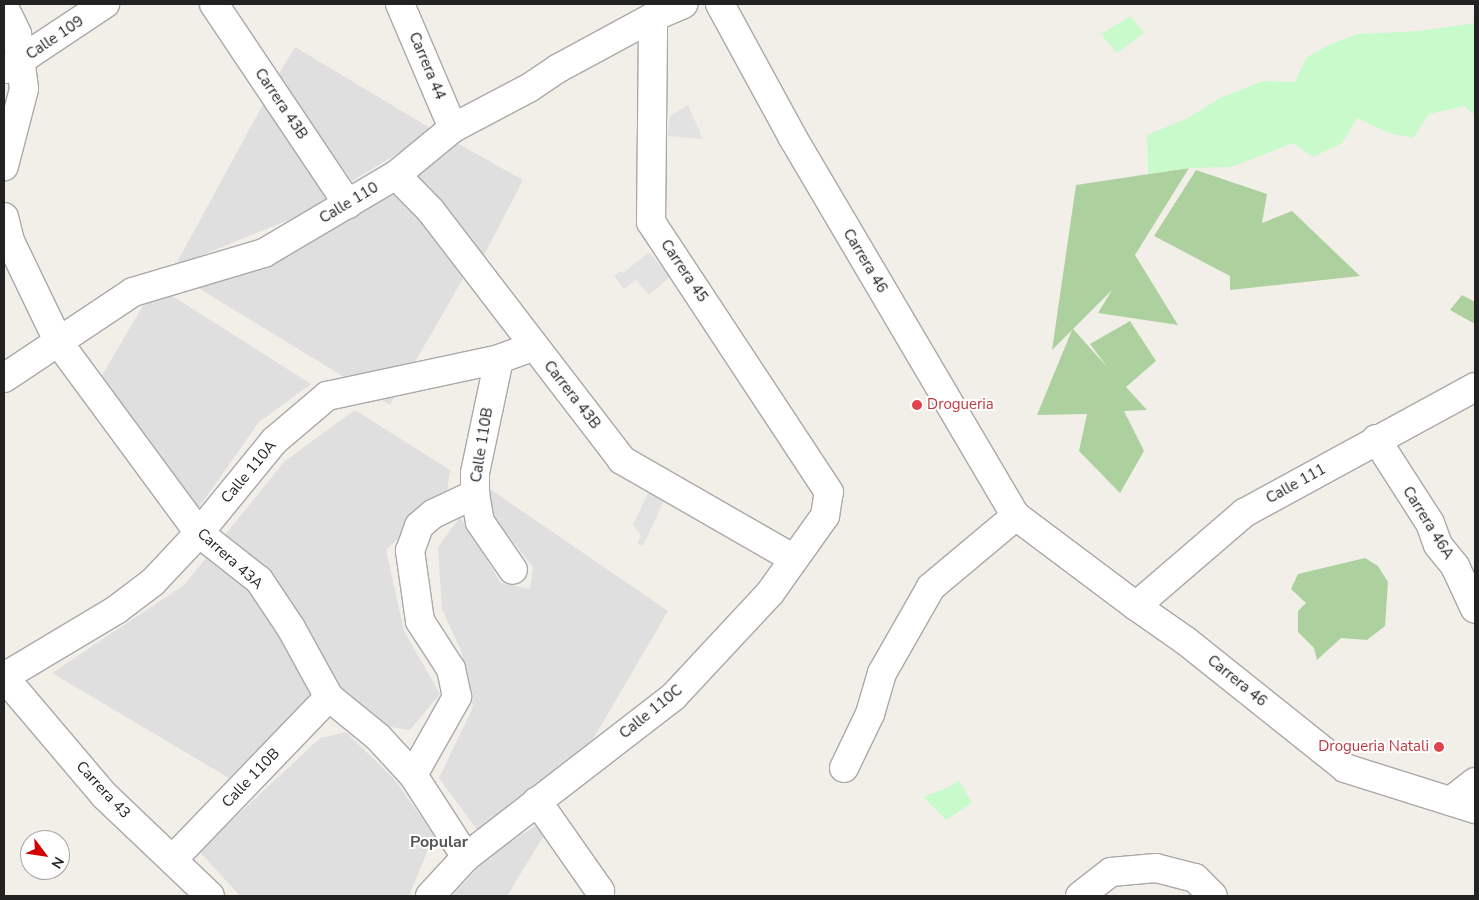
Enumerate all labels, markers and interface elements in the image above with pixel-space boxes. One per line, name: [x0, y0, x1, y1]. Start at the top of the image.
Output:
street label: Calle 109: [23, 12, 87, 64]
street label: Carrera 44: [405, 30, 449, 102]
street label: Carrera 43B: [251, 65, 311, 143]
street label: Calle 110: [316, 178, 382, 228]
street label: Carrera 46: [839, 226, 891, 296]
street label: Carrera 45: [657, 236, 711, 306]
street label: Carrera 43B: [540, 357, 604, 433]
place label: Drogueria: [927, 396, 994, 414]
marker: Drogueria: [911, 399, 923, 411]
street label: Calle 110B: [467, 406, 497, 484]
street label: Calle 110A: [218, 437, 280, 507]
street label: Calle 111: [1263, 460, 1329, 508]
street label: Carrera 46A: [1399, 483, 1457, 563]
street label: Carrera 43A: [193, 525, 267, 593]
street label: Carrera 46: [1204, 652, 1270, 710]
street label: Calle 110C: [616, 681, 686, 743]
place label: Drogueria Natali: [1318, 738, 1429, 756]
marker: Drogueria Natali: [1433, 741, 1445, 753]
street label: Calle 110B: [218, 745, 284, 811]
street label: Carrera 43: [72, 758, 134, 822]
north arrow: [20, 830, 70, 880]
district label: Popular: [410, 832, 468, 852]
text: N: [47, 853, 68, 872]

